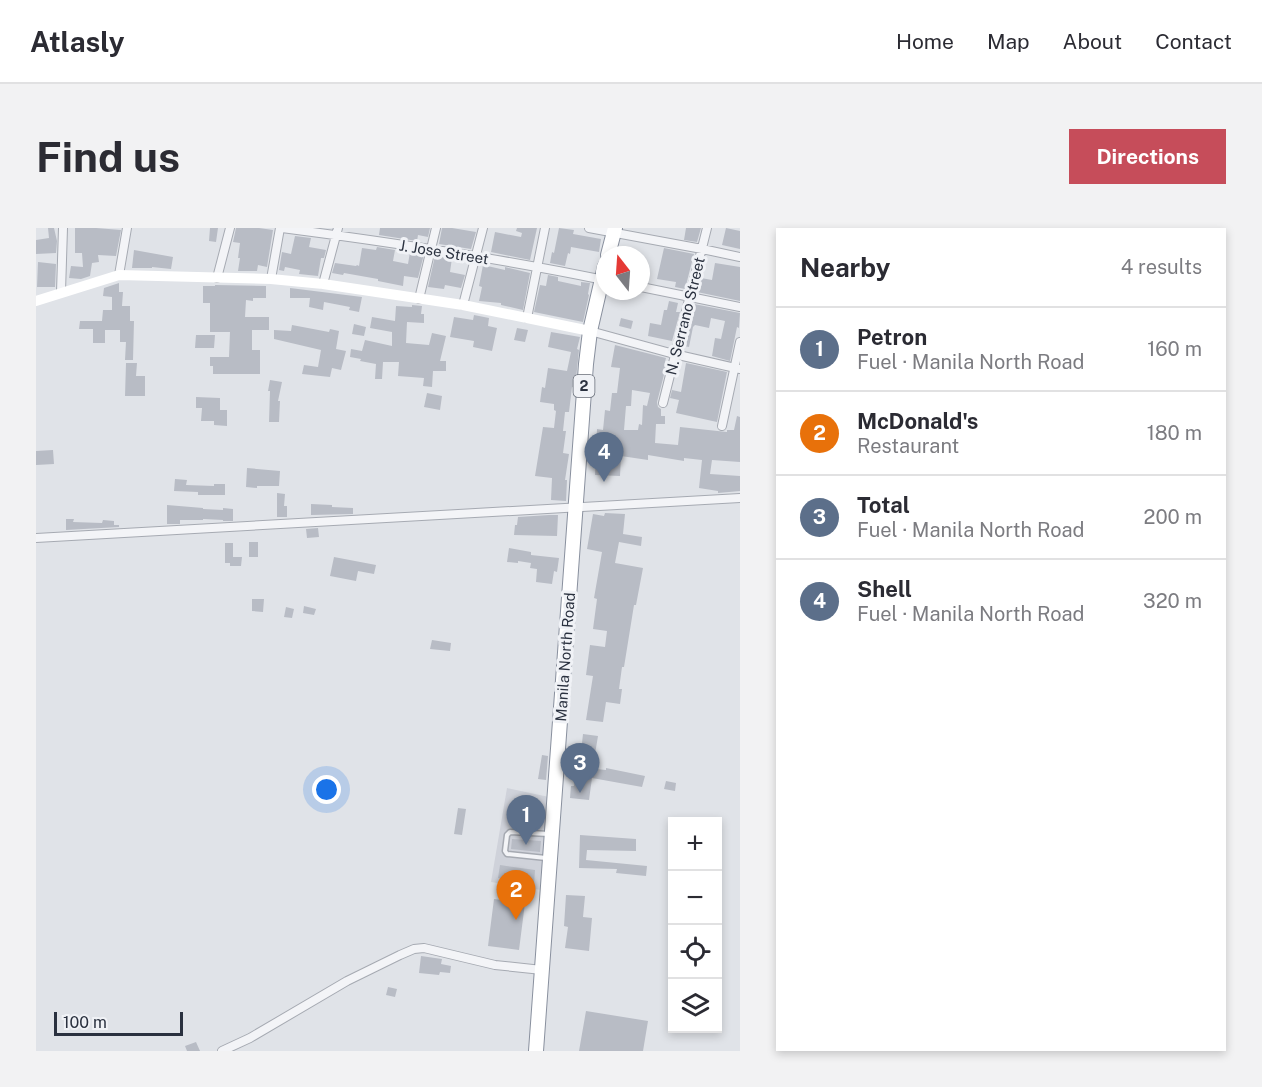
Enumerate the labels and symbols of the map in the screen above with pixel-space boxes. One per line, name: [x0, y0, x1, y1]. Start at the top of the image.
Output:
street label: J. Jose Street: [398, 237, 490, 267]
north arrow: [596, 246, 650, 300]
street label: N. Serrano Street: [662, 255, 708, 377]
road number: 2: [574, 375, 594, 397]
pin: 4: [584, 432, 624, 482]
street label: Manila North Road: [552, 592, 578, 722]
pin: 3: [560, 744, 600, 793]
your location: [312, 775, 341, 804]
pin: 1: [506, 796, 546, 845]
pin: 2: [496, 870, 536, 920]
scale bar: [54, 1009, 183, 1036]

